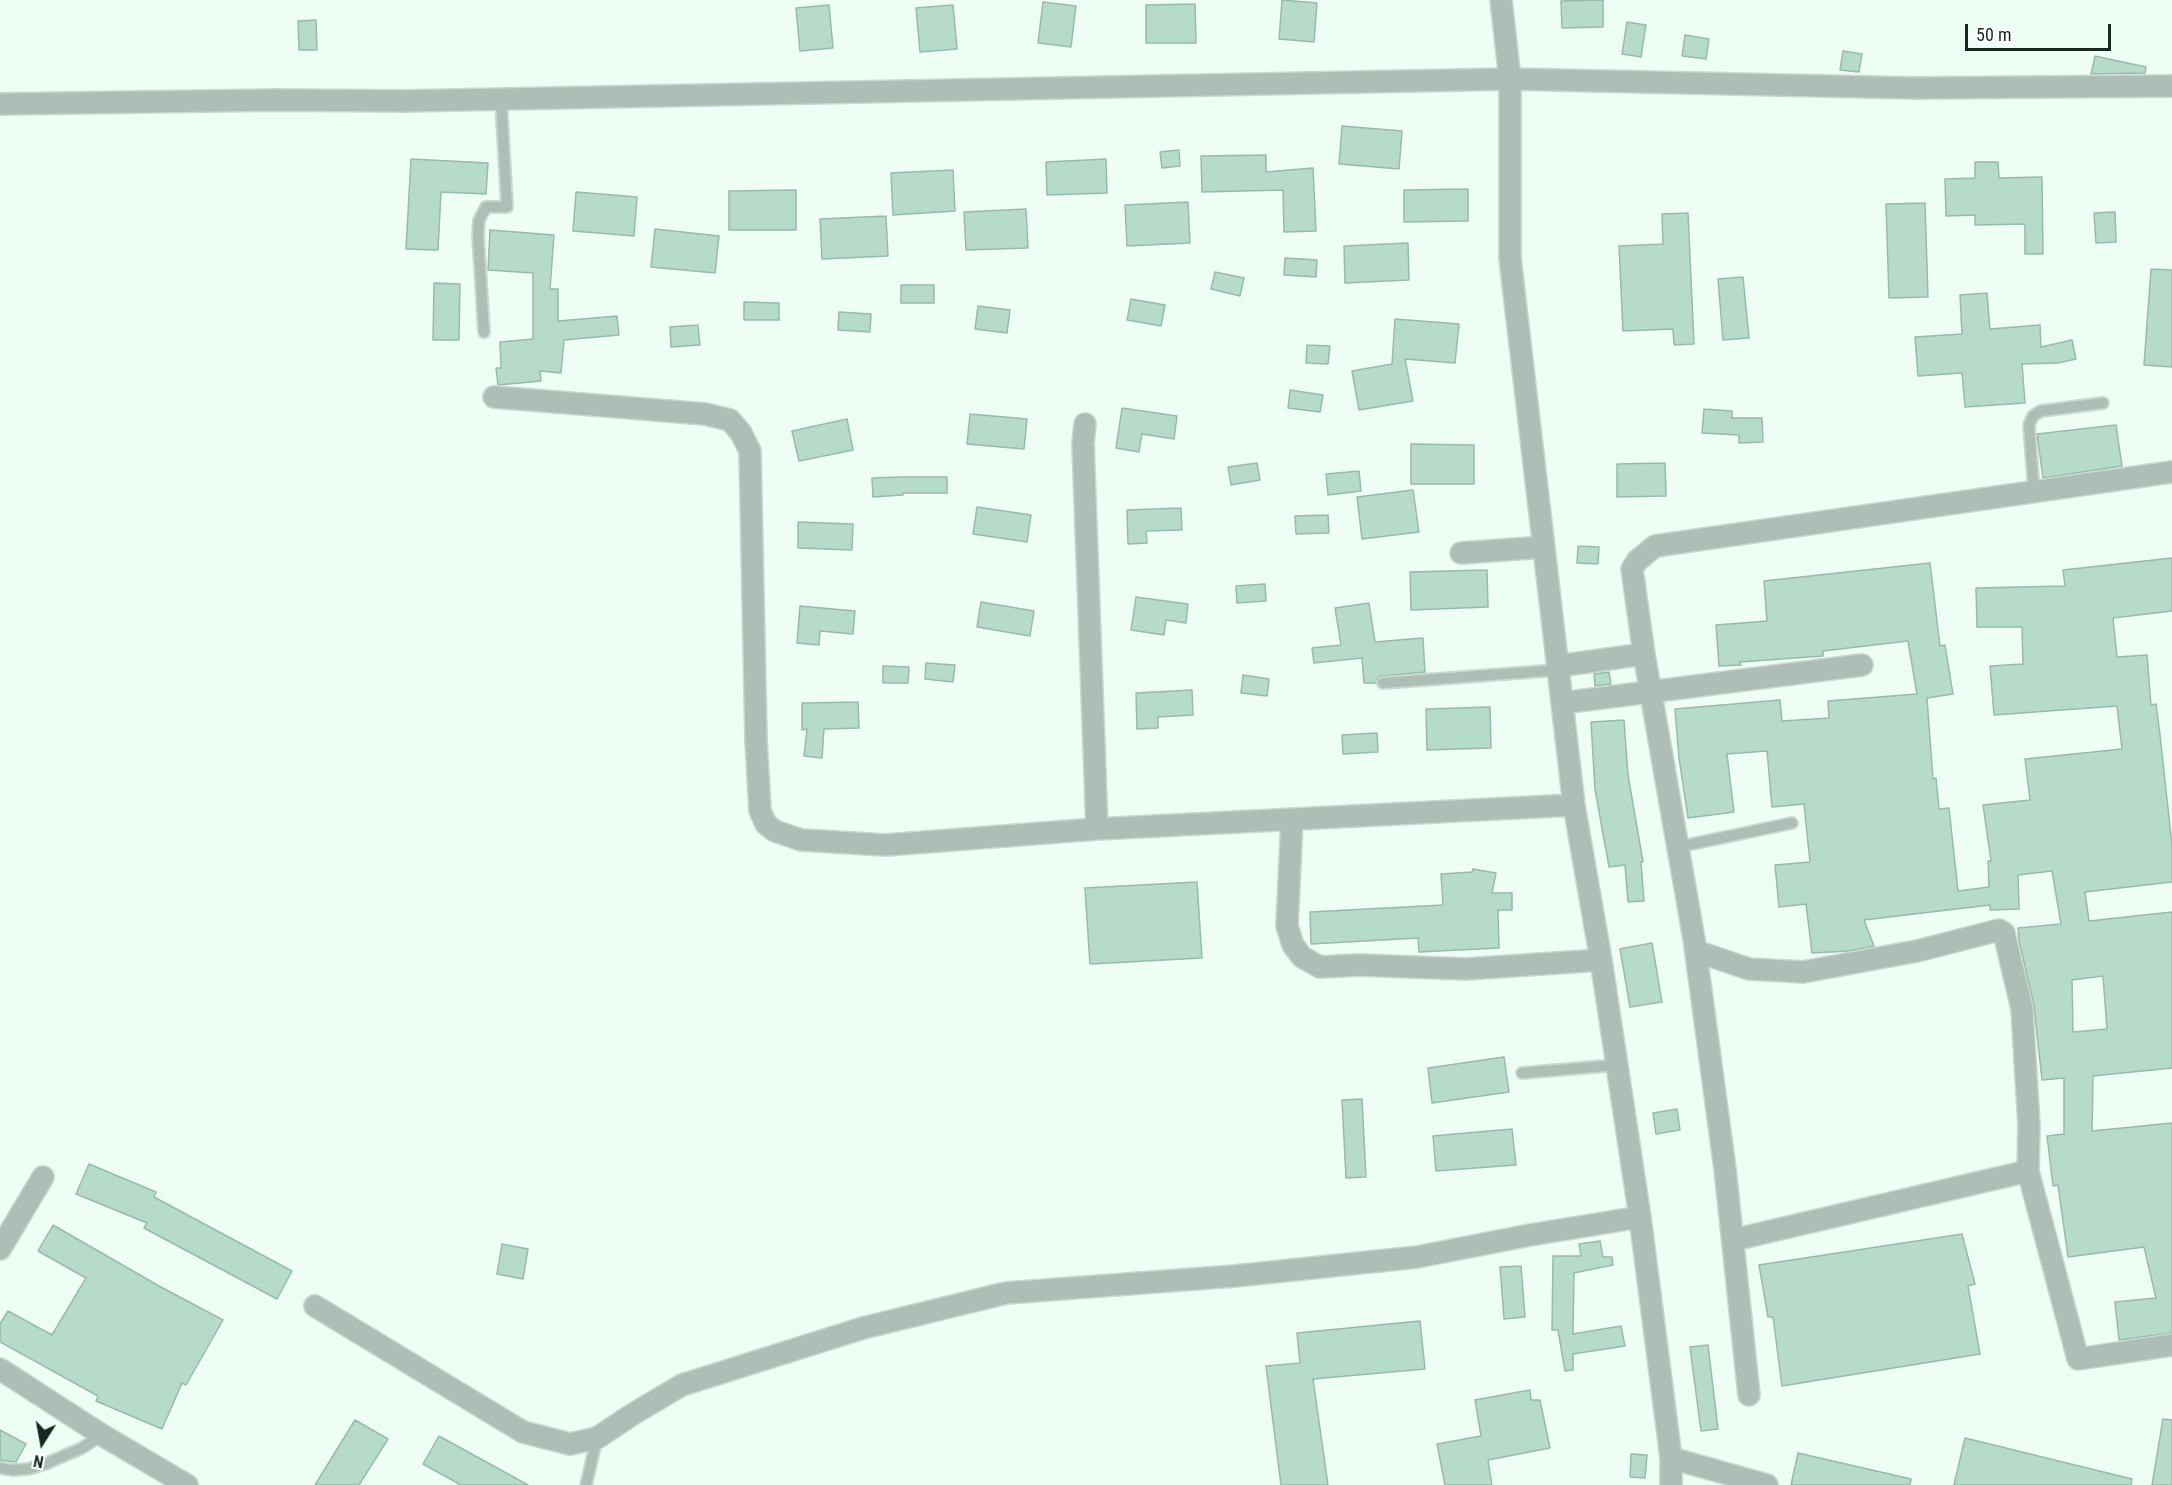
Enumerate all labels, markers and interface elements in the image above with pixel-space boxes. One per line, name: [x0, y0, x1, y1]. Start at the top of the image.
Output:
scale bar: [1968, 12, 2114, 50]
text: 50 m: [1976, 24, 2011, 45]
north arrow: [12, 1413, 72, 1473]
text: N: [32, 1451, 45, 1471]

